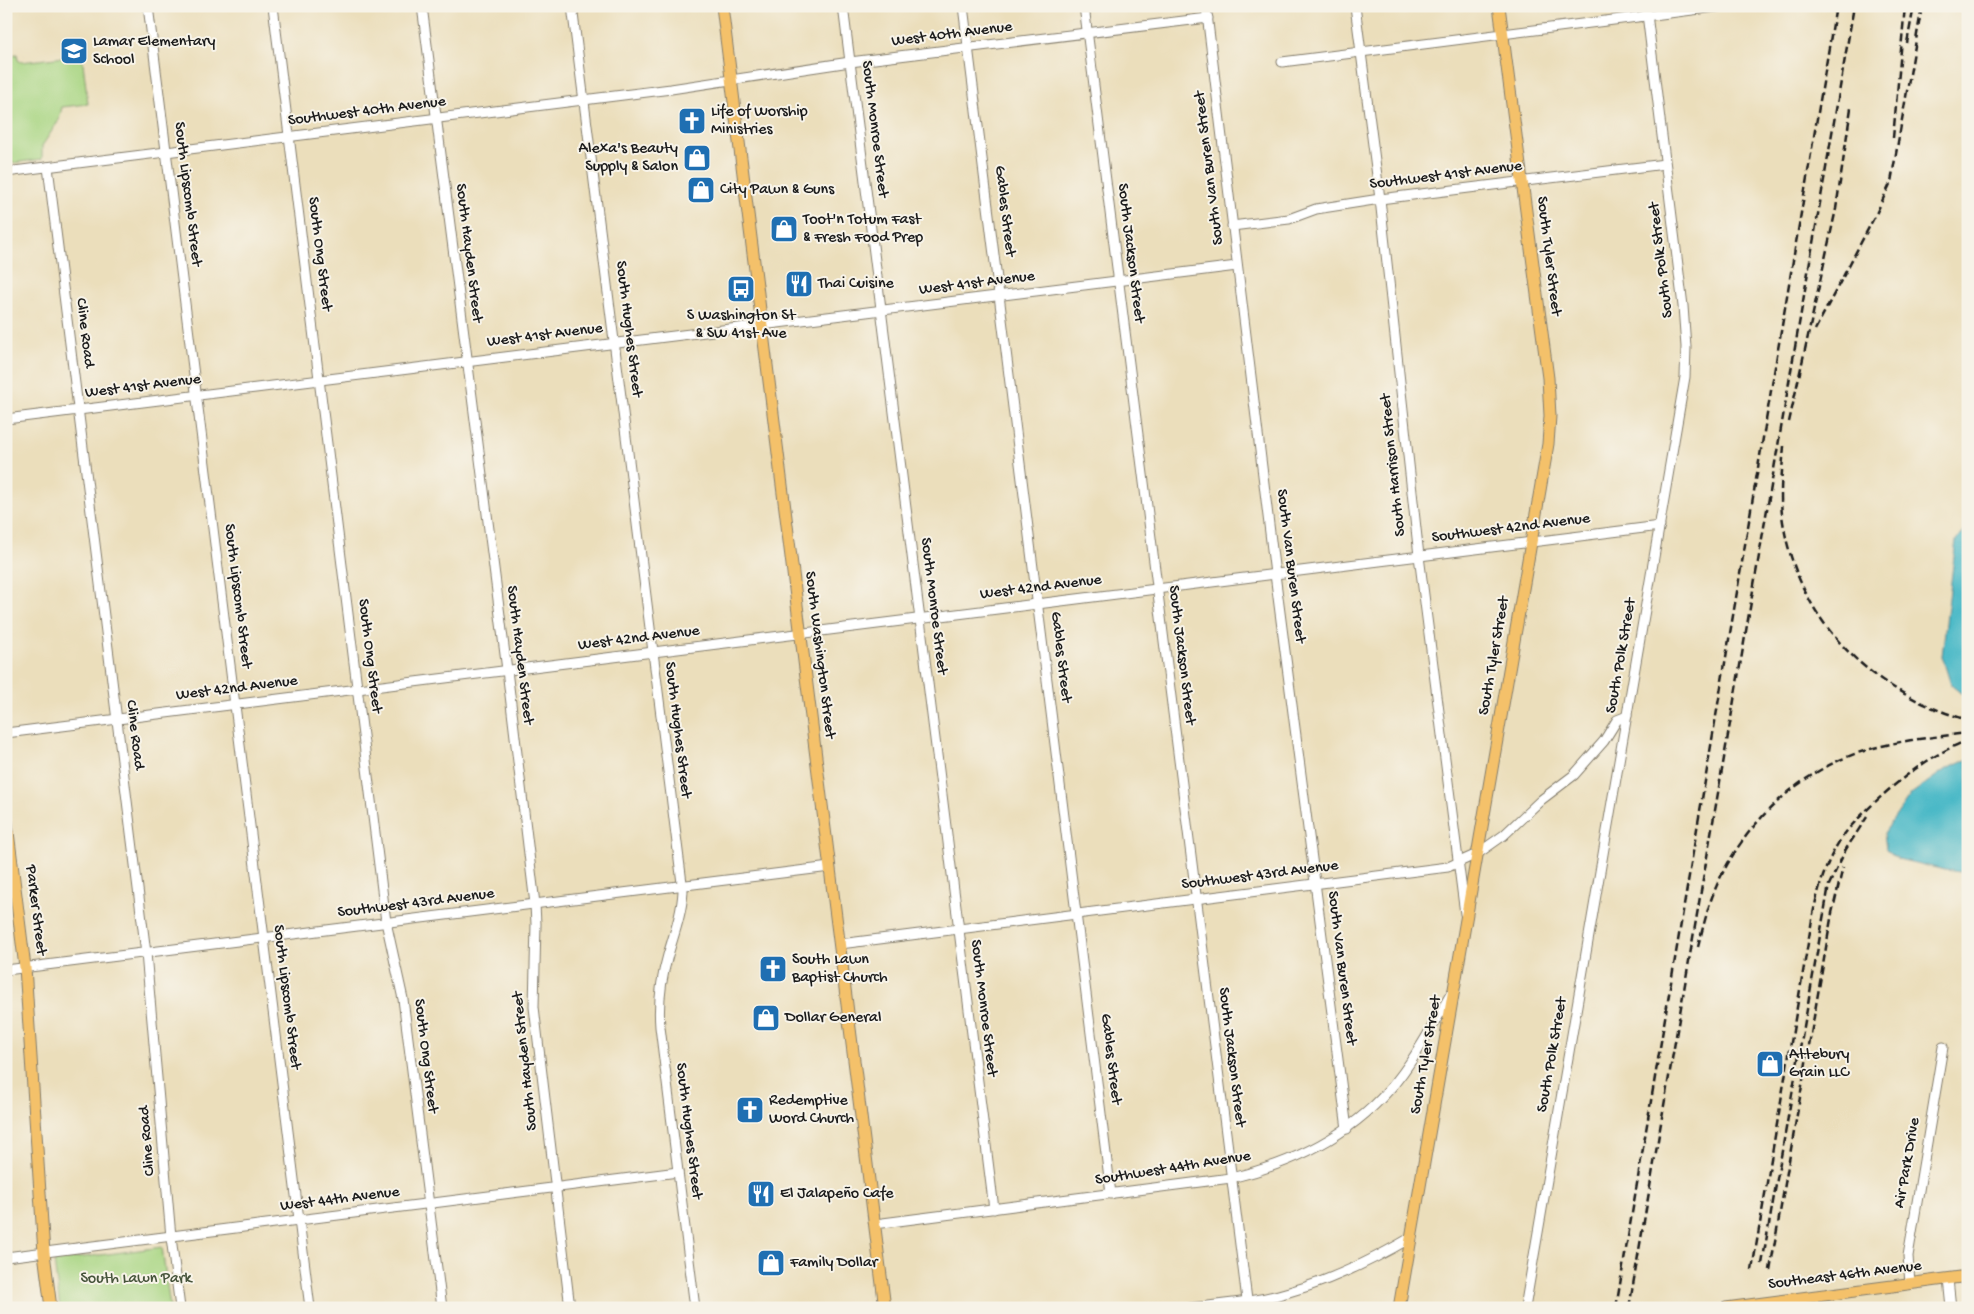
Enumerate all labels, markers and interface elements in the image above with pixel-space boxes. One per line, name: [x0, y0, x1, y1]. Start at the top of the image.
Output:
street label: West 40th Avenue: [890, 18, 1014, 52]
place label: Lamar Elementary School: [93, 33, 215, 70]
school or university icon: Lamar Elementary School: [59, 36, 89, 66]
street label: South Monroe Street: [856, 59, 892, 200]
street label: South Van Buren Street: [1191, 88, 1229, 246]
street label: Southwest 40th Avenue: [287, 93, 448, 131]
place label: Life of Worship Ministries: [711, 103, 808, 140]
church icon: Life of Worship Ministries: [677, 106, 707, 136]
street label: South Lipscomb Street: [169, 121, 205, 269]
place label: Alexa's Beauty Supply & Salon: [579, 140, 678, 177]
shop icon: Alexa's Beauty Supply & Salon: [682, 143, 712, 173]
street label: Southwest 41st Avenue: [1369, 157, 1524, 195]
street label: Gables Street: [989, 164, 1019, 259]
shop icon: City Pawn & Guns: [686, 175, 716, 205]
place label: City Pawn & Guns: [720, 181, 835, 200]
street label: South Hayden Street: [450, 182, 486, 325]
street label: South Jackson Street: [1112, 182, 1148, 325]
street label: South Tyler Street: [1531, 195, 1565, 318]
street label: South Ong Street: [303, 196, 336, 314]
street label: South Polk Street: [1645, 200, 1679, 319]
place label: Toot'n Totum Fast & Fresh Food Prep: [802, 211, 923, 248]
shop icon: Toot'n Totum Fast & Fresh Food Prep: [769, 214, 799, 244]
street label: South Hughes Street: [610, 260, 646, 400]
street label: West 41st Avenue: [918, 267, 1037, 301]
restaurant icon: Thai Cuisine: [784, 269, 814, 299]
bus stop icon: S Washington St & SW 41st Ave: [726, 274, 756, 304]
place label: Thai Cuisine: [817, 275, 895, 294]
street label: Cline Road: [70, 297, 98, 371]
place label: S Washington St & SW 41st Ave: [687, 307, 797, 344]
street label: West 41st Avenue: [486, 319, 605, 353]
street label: West 41st Avenue: [84, 370, 203, 404]
street label: South Harrison Street: [1377, 391, 1411, 537]
street label: South Van Buren Street: [1271, 488, 1309, 646]
street label: Southwest 42nd Avenue: [1431, 510, 1592, 548]
street label: South Lipscomb Street: [219, 523, 255, 671]
street label: South Monroe Street: [915, 536, 951, 677]
street label: South Washington Street: [799, 570, 839, 741]
street label: West 42nd Avenue: [979, 571, 1104, 605]
street label: South Hayden Street: [501, 584, 537, 727]
street label: South Jackson Street: [1163, 584, 1199, 727]
street label: South Tyler Street: [1475, 594, 1515, 717]
street label: South Polk Street: [1603, 596, 1642, 715]
street label: South Ong Street: [353, 598, 386, 716]
street label: Gables Street: [1045, 610, 1075, 705]
street label: West 42nd Avenue: [577, 622, 702, 656]
street label: South Hughes Street: [659, 661, 695, 801]
street label: West 42nd Avenue: [175, 672, 300, 706]
street label: Cline Road: [120, 699, 148, 773]
street label: Southwest 43rd Avenue: [1180, 857, 1340, 895]
street label: Parker Street: [20, 863, 50, 958]
street label: Southwest 43rd Avenue: [336, 885, 496, 923]
street label: South Van Buren Street: [1322, 890, 1360, 1048]
street label: South Lipscomb Street: [268, 924, 304, 1072]
street label: South Monroe Street: [965, 938, 1001, 1079]
place label: South Lawn Baptist Church: [791, 951, 888, 988]
church icon: South Lawn Baptist Church: [758, 954, 788, 984]
street label: South Jackson Street: [1213, 986, 1249, 1129]
street label: South Hayden Street: [509, 989, 543, 1131]
street label: South Tyler Street: [1407, 993, 1447, 1116]
street label: South Polk Street: [1534, 995, 1573, 1114]
street label: South Ong Street: [409, 998, 442, 1116]
shop icon: Dollar General: [751, 1003, 781, 1033]
place label: Dollar General: [784, 1009, 881, 1028]
street label: Gables Street: [1095, 1012, 1125, 1107]
place label: Attebury Grain LLC: [1789, 1046, 1850, 1083]
shop icon: Attebury Grain LLC: [1755, 1049, 1785, 1079]
street label: South Hughes Street: [670, 1062, 706, 1202]
place label: Redemptive Word Church: [769, 1092, 855, 1129]
church icon: Redemptive Word Church: [735, 1095, 765, 1125]
street label: Cline Road: [135, 1104, 161, 1177]
street label: Air Park Drive: [1891, 1116, 1925, 1210]
street label: Southwest 44th Avenue: [1094, 1147, 1253, 1191]
restaurant icon: El Jalapeño Cafe: [746, 1179, 776, 1209]
street label: West 44th Avenue: [279, 1183, 402, 1217]
place label: El Jalapeño Cafe: [780, 1185, 894, 1204]
shop icon: Family Dollar: [756, 1248, 786, 1278]
place label: Family Dollar: [789, 1254, 879, 1273]
street label: Southeast 46th Avenue: [1767, 1257, 1924, 1295]
park label: South Lawn Park: [80, 1270, 193, 1289]

